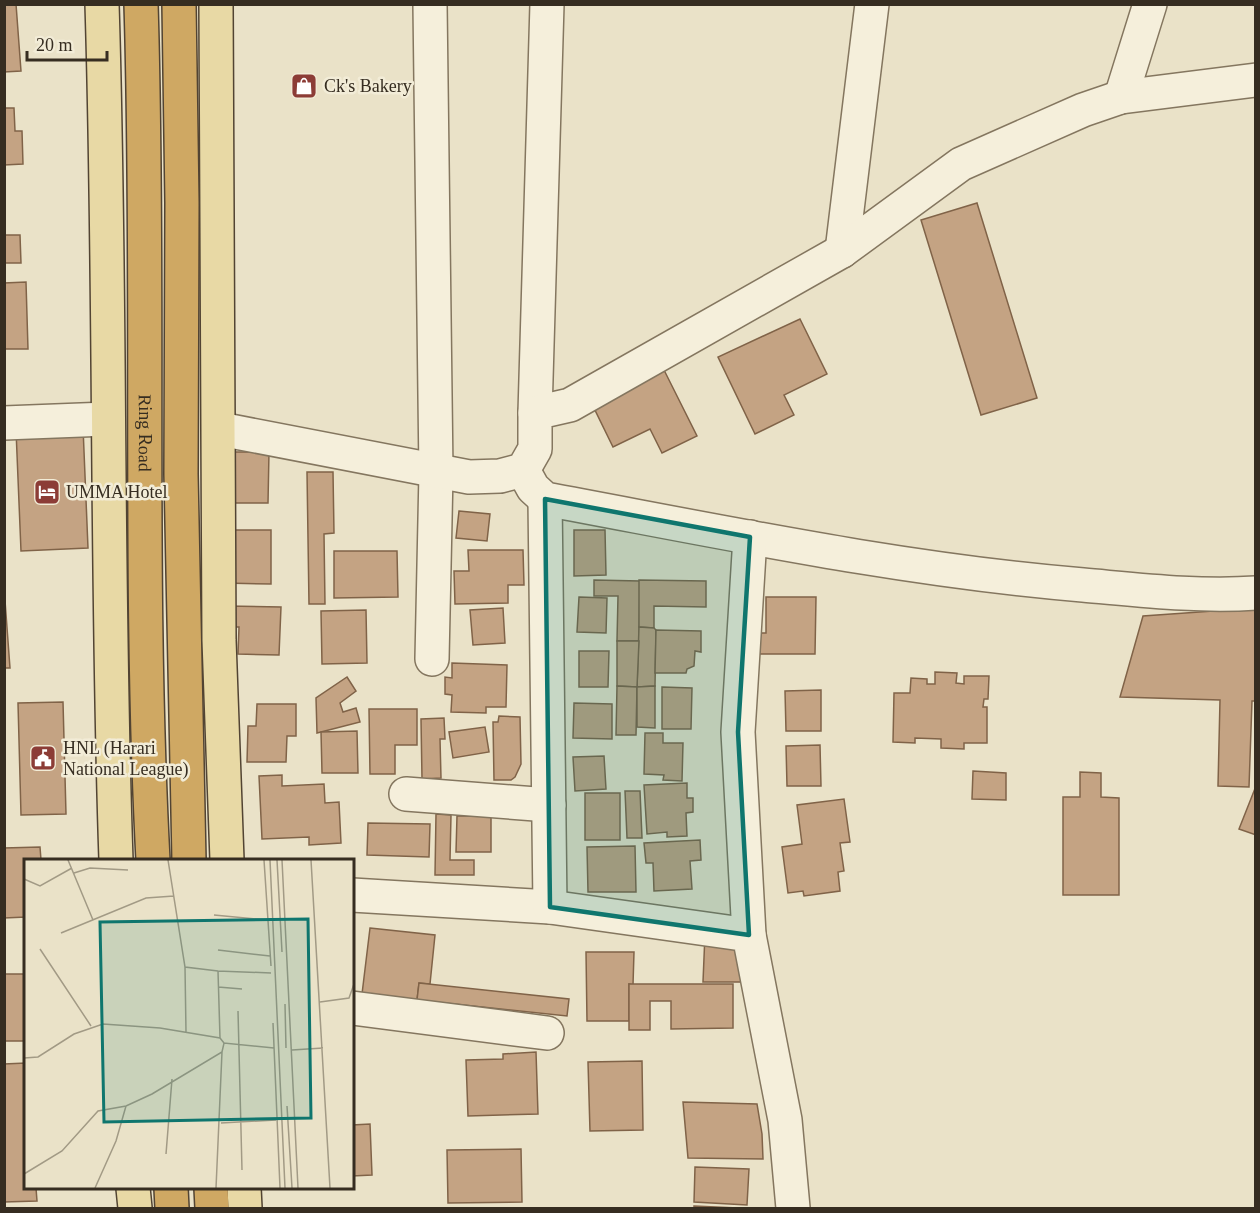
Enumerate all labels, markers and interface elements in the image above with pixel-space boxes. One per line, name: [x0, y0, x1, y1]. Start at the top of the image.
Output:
scale bar: [27, 24, 106, 62]
text: 20 m: [36, 35, 73, 55]
shop icon: Ck's Bakery: [289, 71, 319, 101]
place label: Ck's Bakery: [324, 76, 412, 96]
street label: Ring Road: [135, 394, 155, 472]
hotel icon: UMMA Hotel: [32, 477, 62, 507]
place label: UMMA Hotel: [66, 482, 168, 502]
place label: HNL (Harari National League): [63, 738, 188, 780]
public building icon: HNL (Harari National League): [28, 743, 58, 773]
inset map: [24, 859, 354, 1189]

